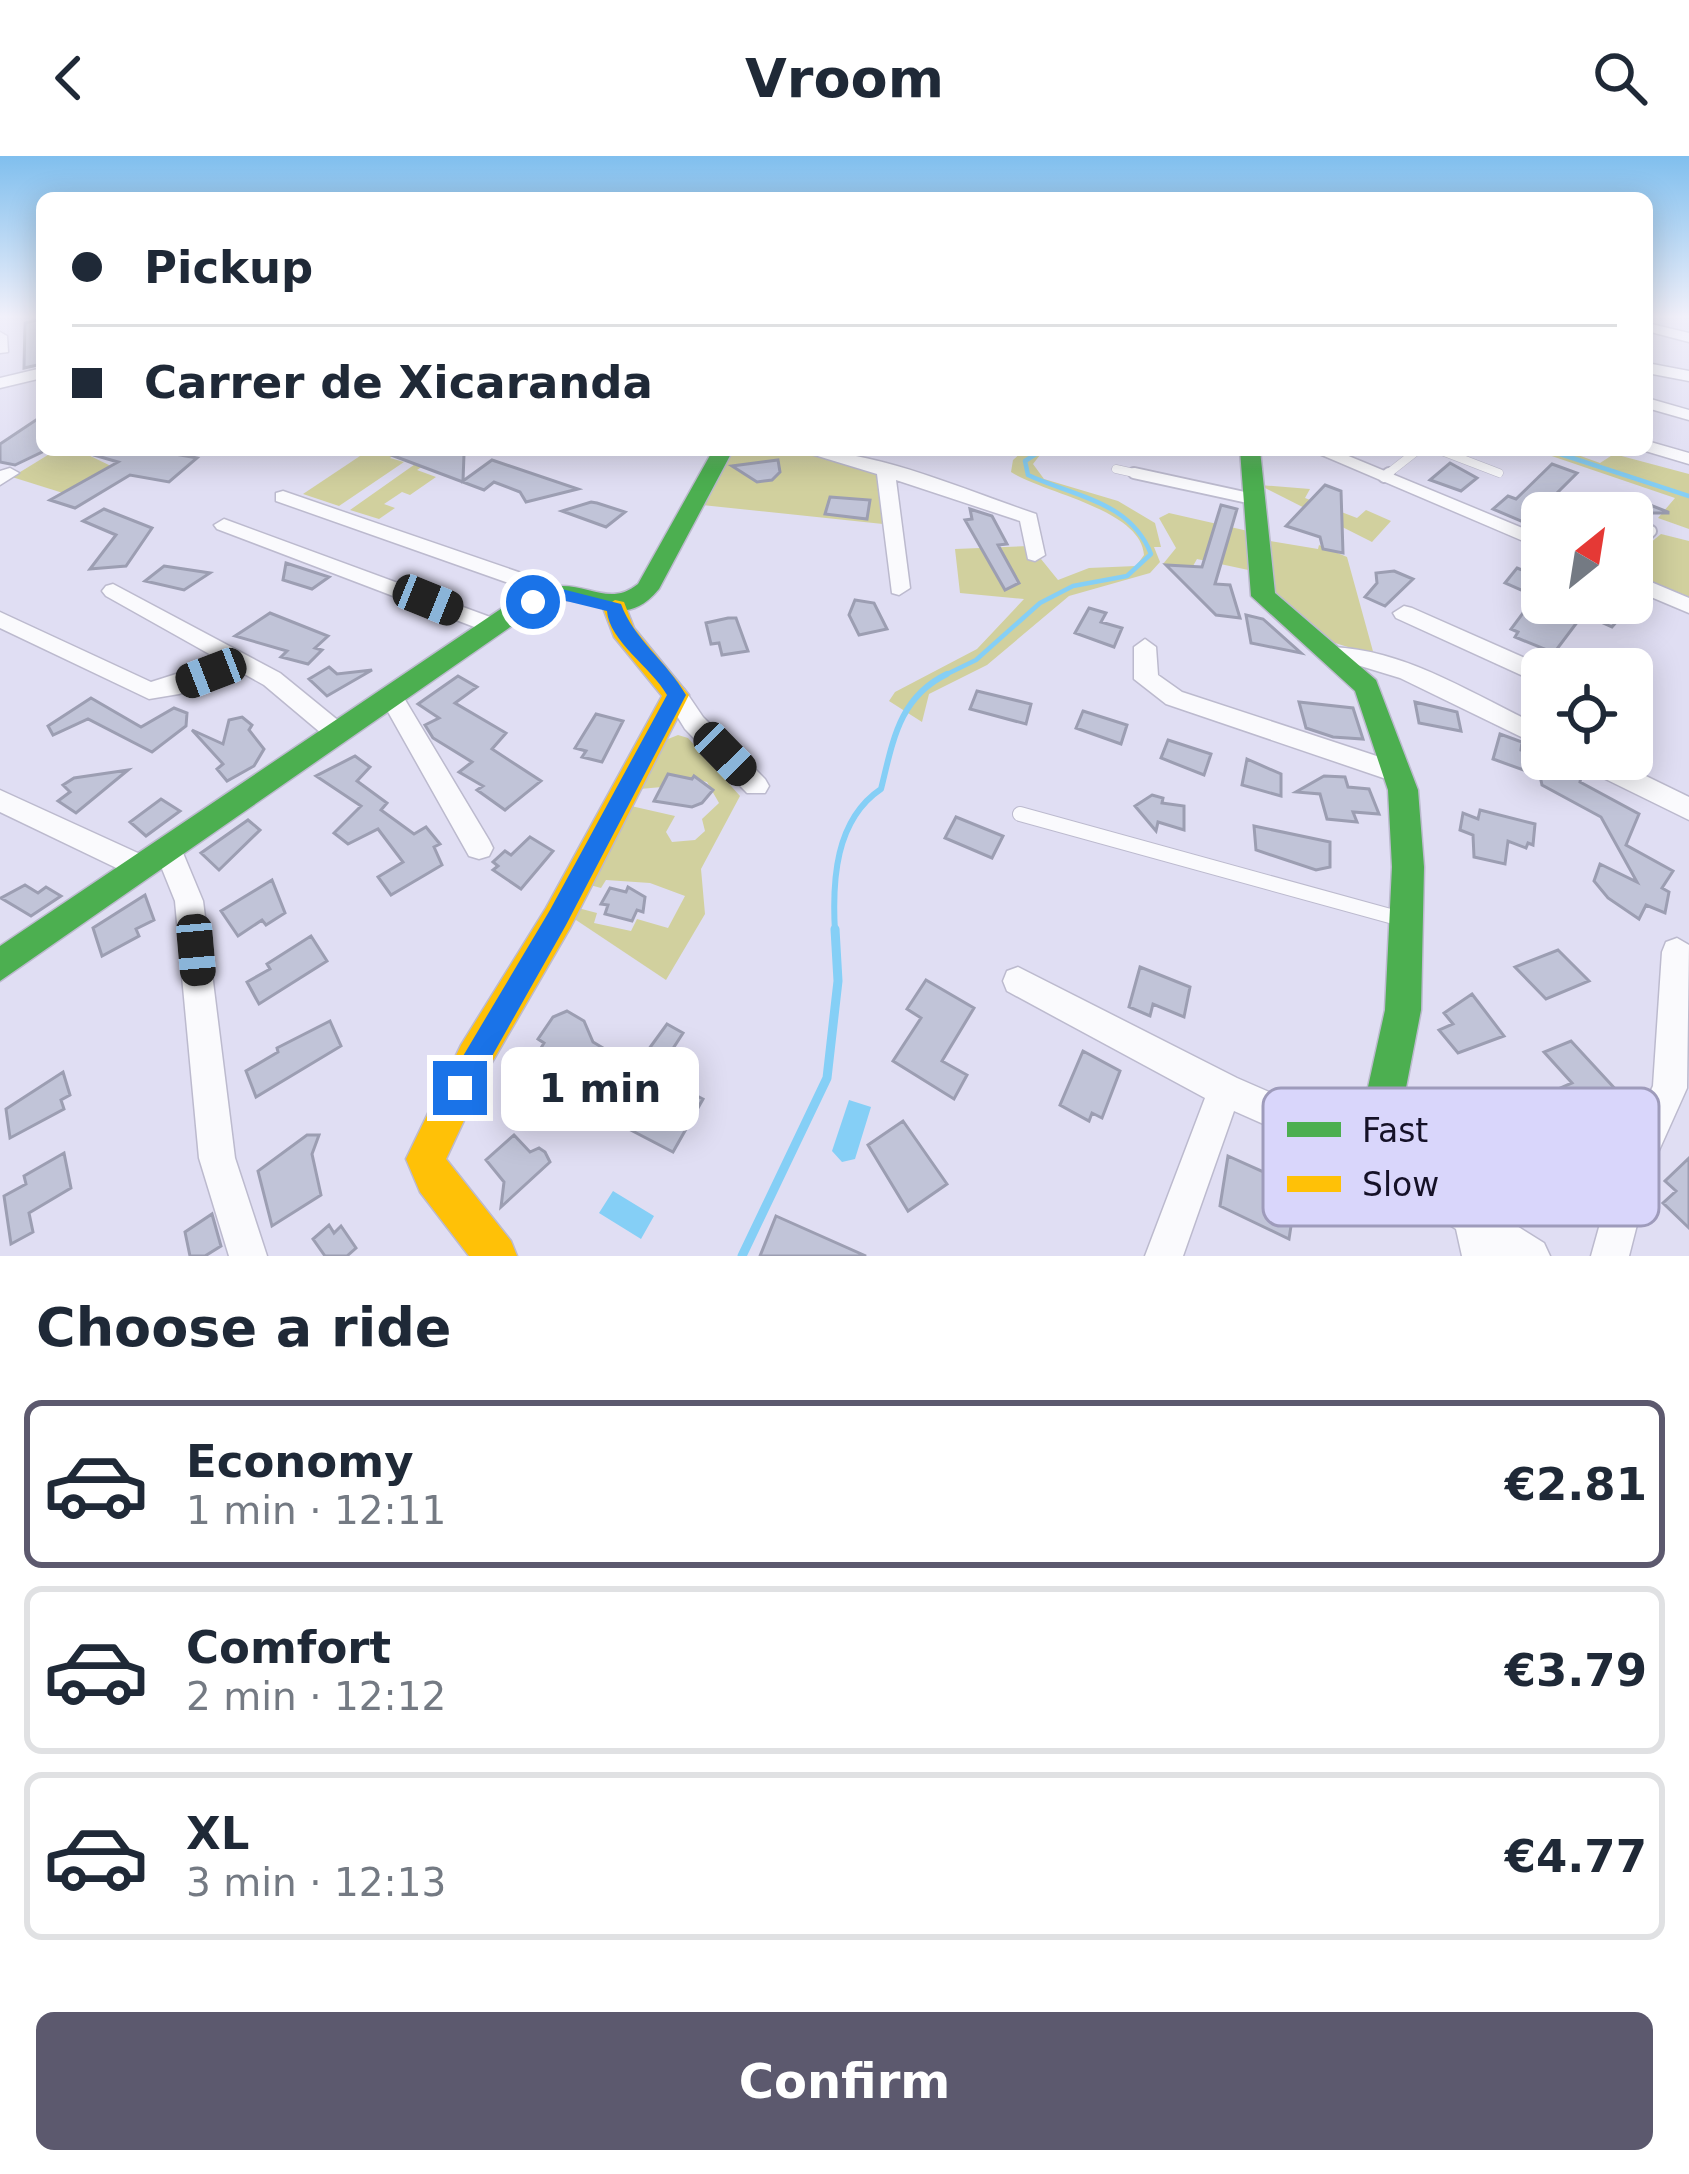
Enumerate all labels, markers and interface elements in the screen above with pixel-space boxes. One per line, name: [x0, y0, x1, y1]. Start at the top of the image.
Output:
icon: back: [36, 45, 102, 111]
icon: search: [1587, 45, 1653, 111]
text: Vroom: [745, 47, 944, 110]
text: Pickup: [144, 241, 313, 294]
text: Carrer de Xicaranda: [144, 356, 653, 409]
north arrow: [1521, 492, 1653, 624]
map controls: [1521, 492, 1653, 780]
car: [388, 570, 468, 630]
route start: [506, 575, 560, 629]
car: [171, 643, 251, 703]
button: locate: [1521, 648, 1653, 780]
car: [687, 716, 763, 792]
car: [175, 913, 217, 987]
callout: 1 min: [502, 1046, 700, 1130]
route end: [433, 1061, 487, 1115]
text: 1 min: [539, 1066, 661, 1111]
legend: [1263, 1088, 1659, 1226]
text: Fast: [1362, 1111, 1428, 1150]
text: Slow: [1362, 1165, 1439, 1204]
text: Choose a ride: [36, 1296, 452, 1359]
icon: car: [42, 1430, 150, 1538]
text: Economy: [186, 1435, 414, 1488]
text: €2.81: [1505, 1458, 1647, 1511]
text: 1 min · 12:11: [186, 1488, 446, 1533]
icon: car: [42, 1616, 150, 1724]
text: Comfort: [186, 1621, 391, 1674]
text: €3.79: [1505, 1644, 1647, 1697]
text: 2 min · 12:12: [186, 1674, 446, 1719]
icon: car: [42, 1802, 150, 1910]
text: XL: [186, 1807, 249, 1860]
text: €4.77: [1505, 1830, 1647, 1883]
text: 3 min · 12:13: [186, 1860, 446, 1905]
button: Confirm: [36, 2012, 1653, 2150]

